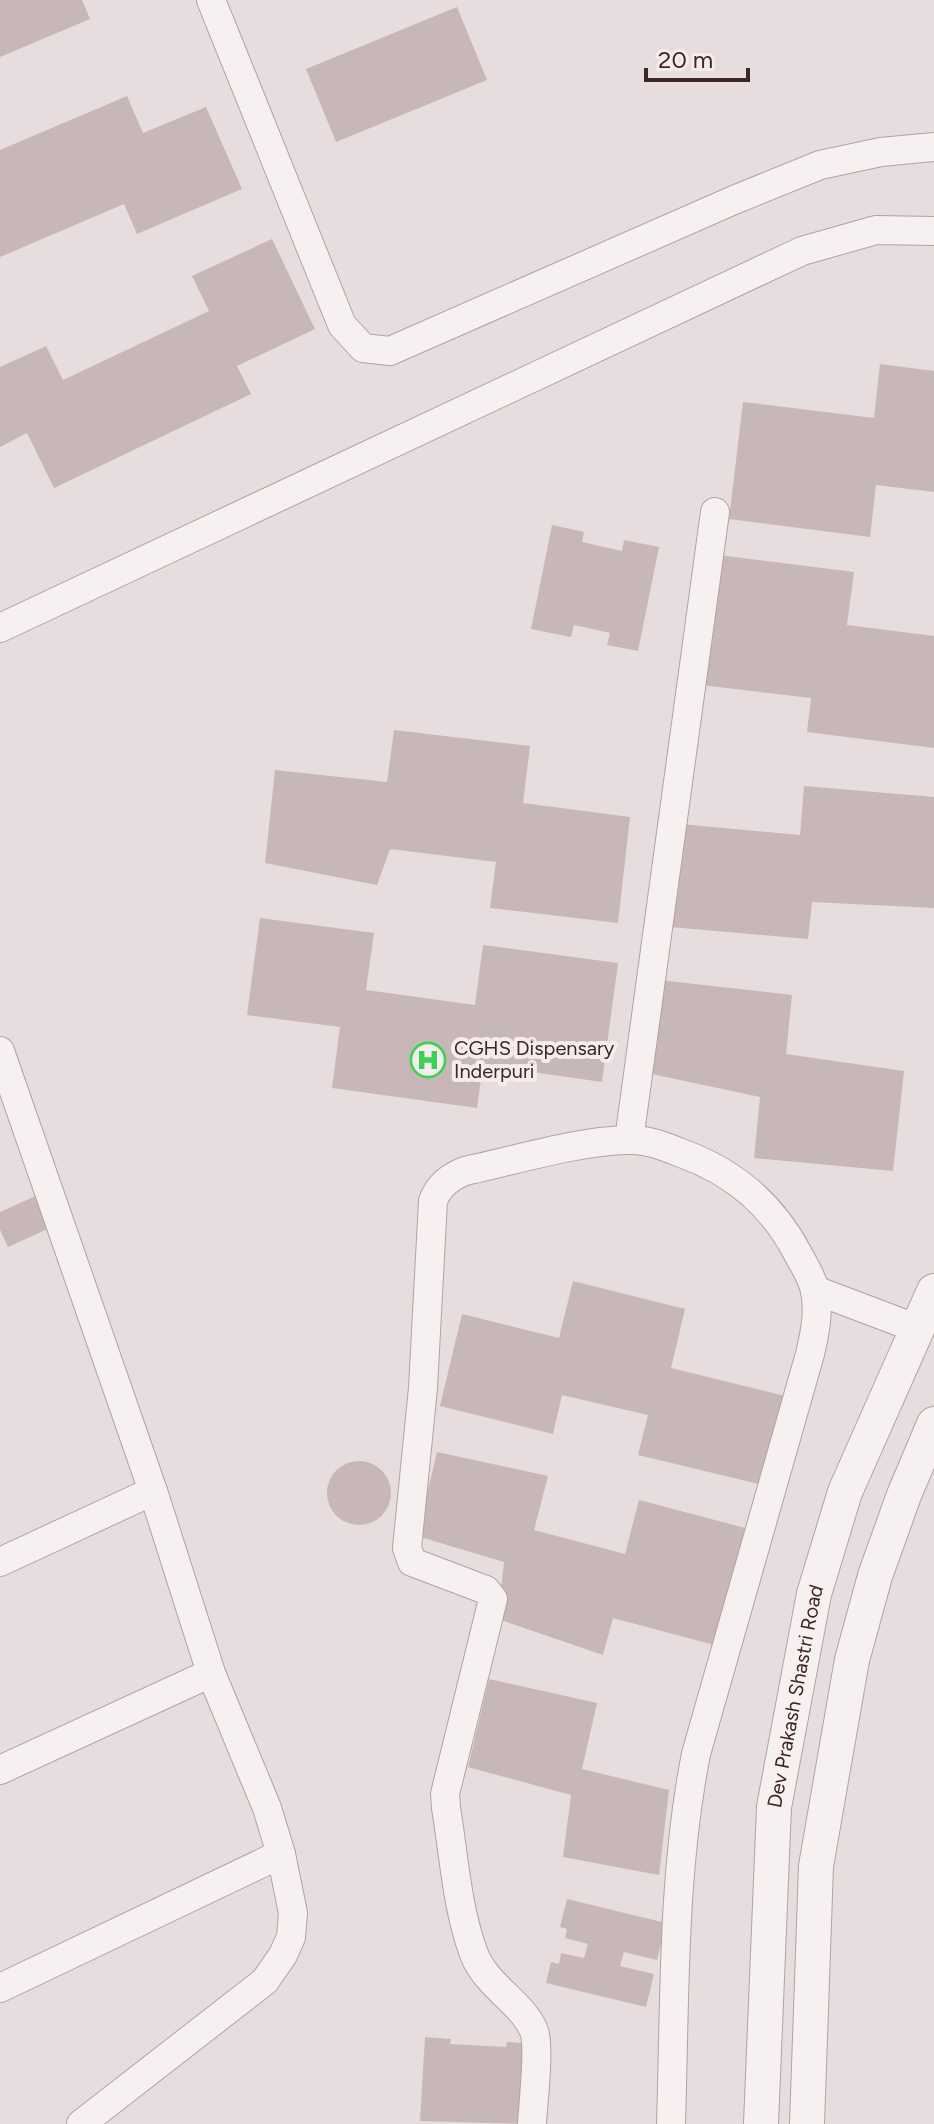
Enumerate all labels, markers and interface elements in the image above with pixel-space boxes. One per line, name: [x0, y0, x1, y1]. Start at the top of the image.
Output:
scale bar: [646, 32, 748, 82]
text: 20 m: [658, 45, 713, 74]
place label: CGHS Dispensary Inderpuri: [454, 1036, 615, 1083]
hospital icon: CGHS Dispensary Inderpuri: [409, 1041, 447, 1079]
street label: Dev Prakash Shastri Road: [762, 1582, 828, 1810]

